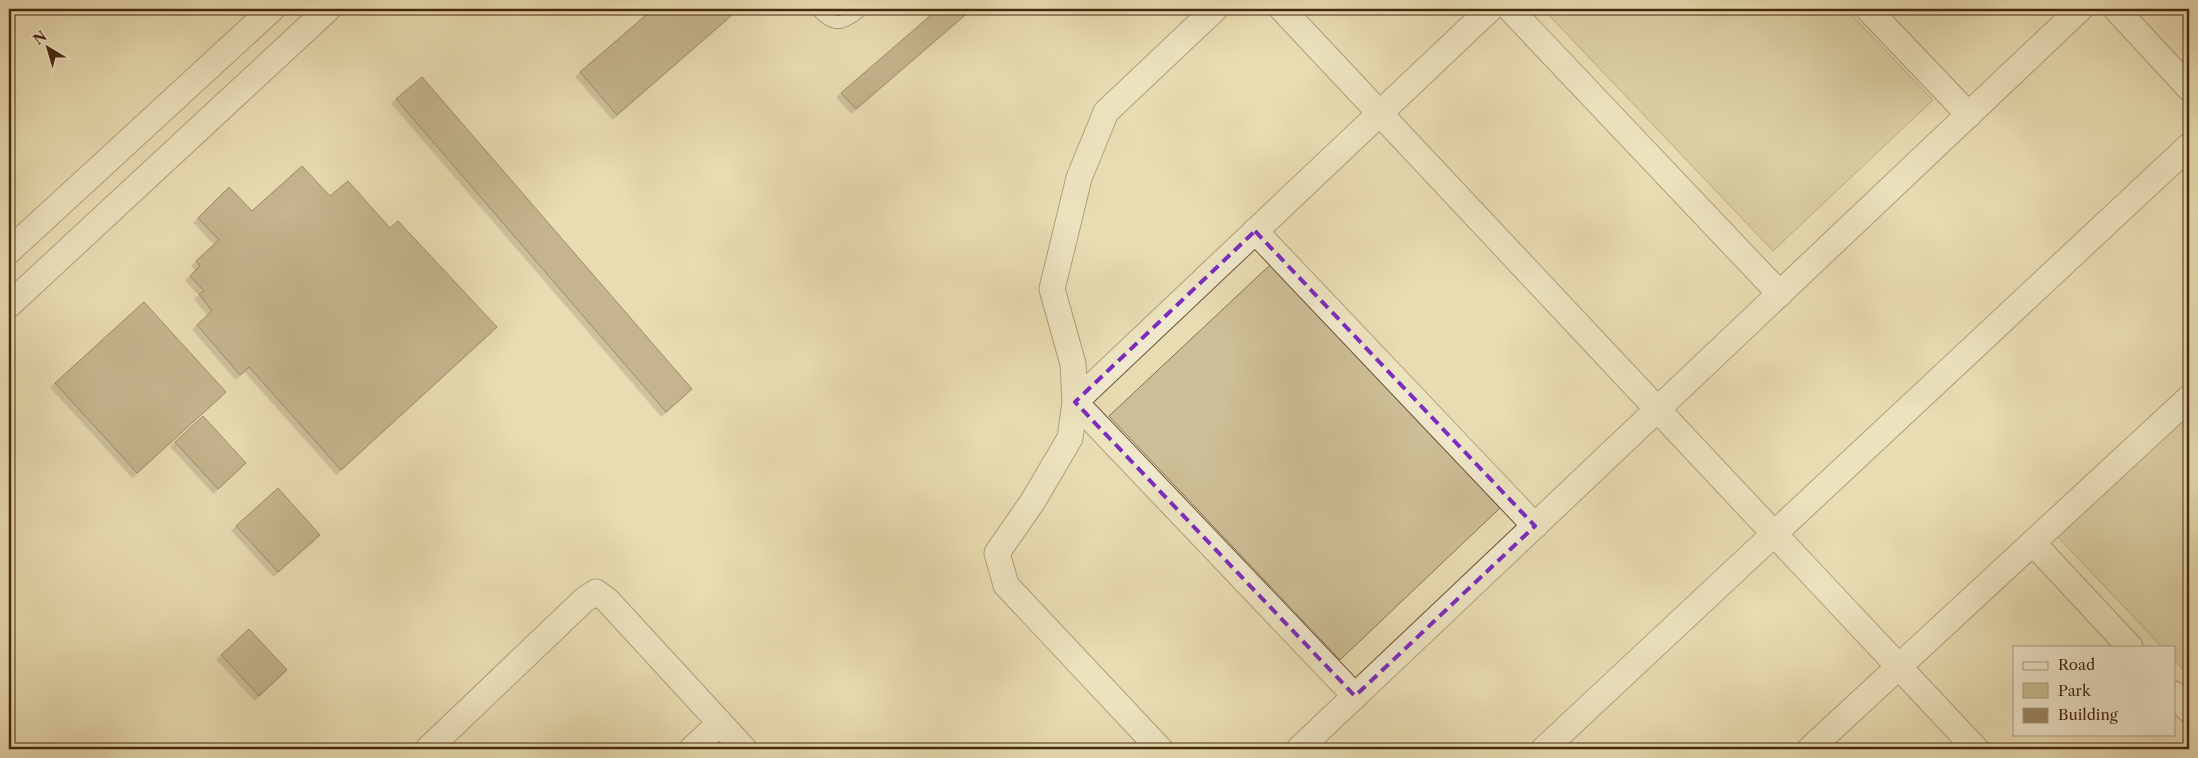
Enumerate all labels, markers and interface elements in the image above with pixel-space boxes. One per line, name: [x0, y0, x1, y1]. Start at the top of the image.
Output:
north arrow: [22, 22, 72, 72]
text: N: [30, 27, 50, 49]
legend: [2013, 646, 2176, 736]
text: Road: [2058, 655, 2095, 674]
text: Park: [2058, 681, 2092, 700]
text: Building: [2058, 705, 2118, 724]

